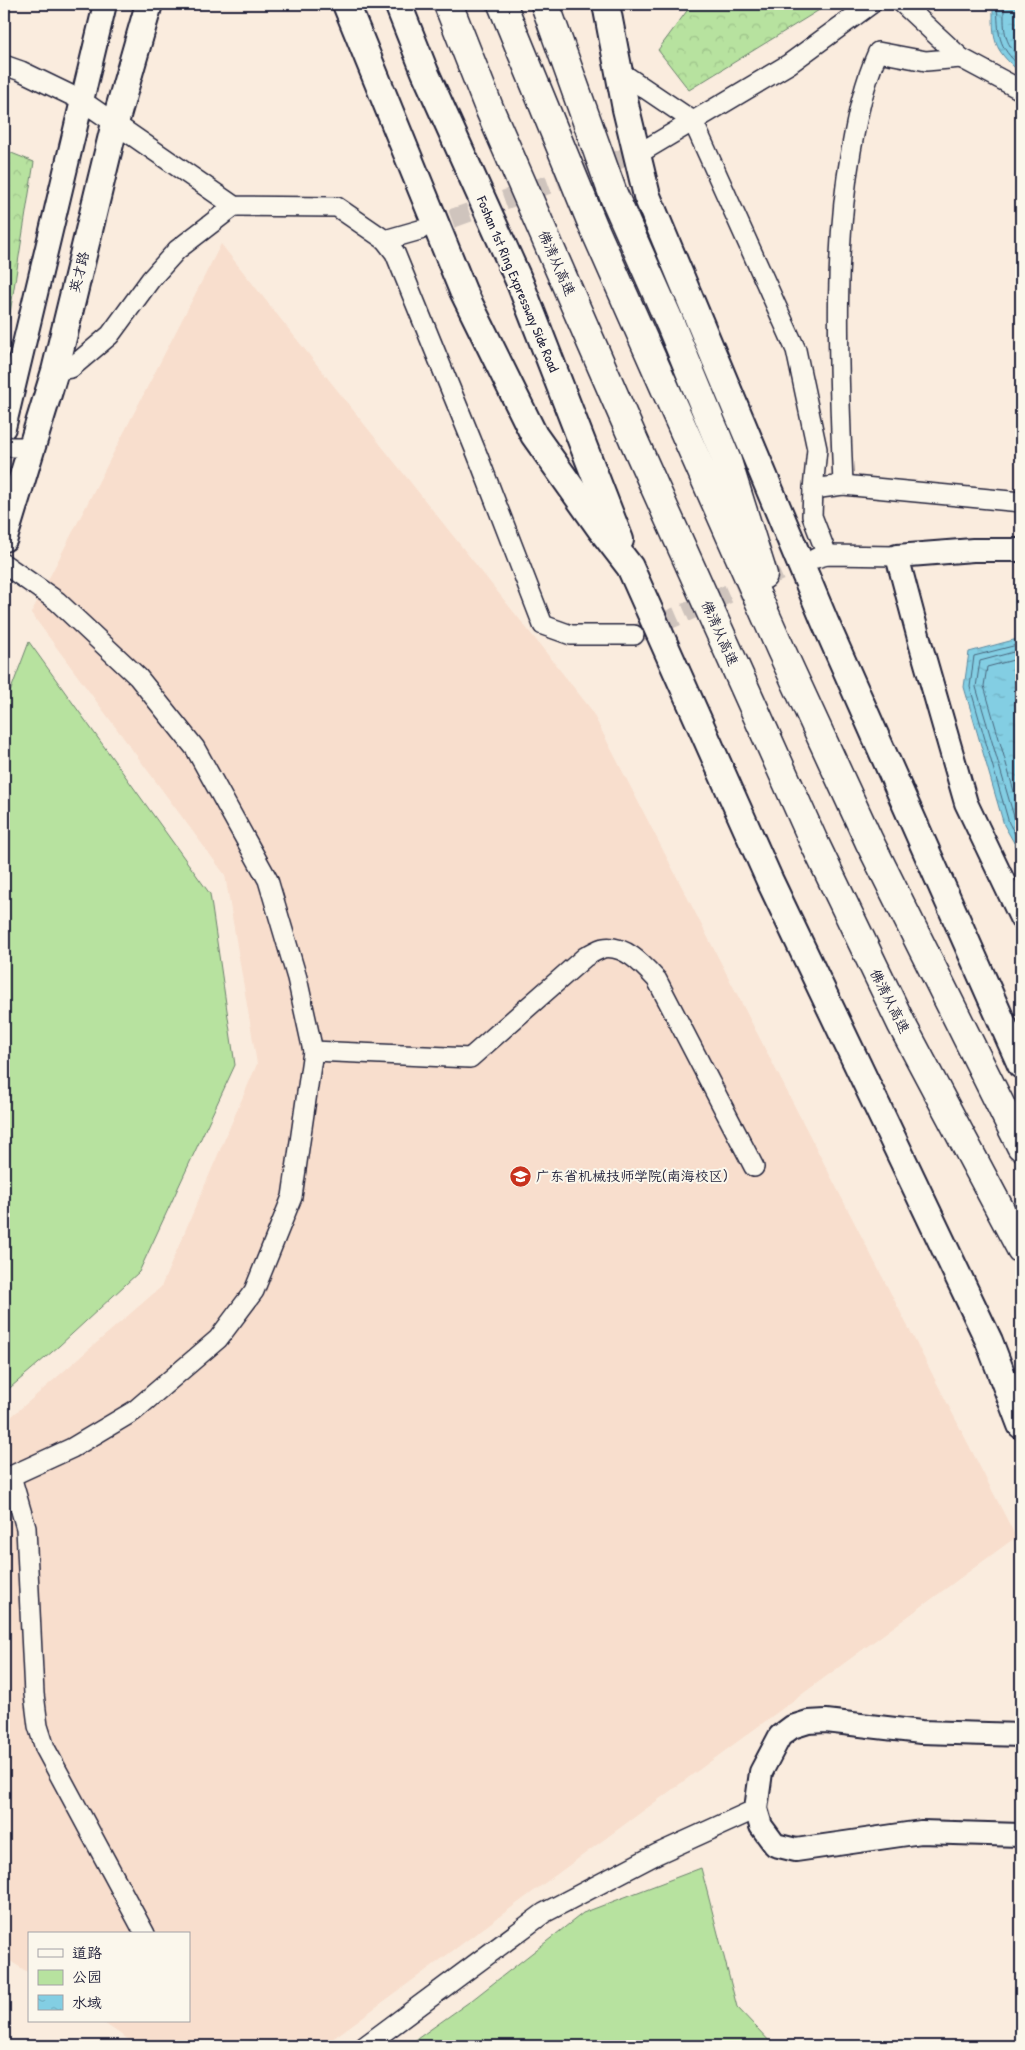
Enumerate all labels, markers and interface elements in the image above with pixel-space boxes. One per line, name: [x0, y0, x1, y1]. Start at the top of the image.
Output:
street label: Foshan 1st Ring Expressway Side Road: [471, 192, 564, 375]
street label: 佛清从高速: [535, 227, 580, 299]
street label: 英才路: [64, 249, 93, 295]
street label: 佛清从高速: [698, 597, 743, 669]
street label: 佛清从高速: [866, 965, 915, 1036]
school or university icon: 广东省机械技师学院(南海校区): [508, 1164, 532, 1188]
place label: 广东省机械技师学院(南海校区): [536, 1166, 728, 1185]
legend: [28, 1932, 190, 2022]
text: 道路: [72, 1942, 102, 1963]
text: 公园: [72, 1966, 102, 1987]
text: 水域: [72, 1992, 102, 2013]

